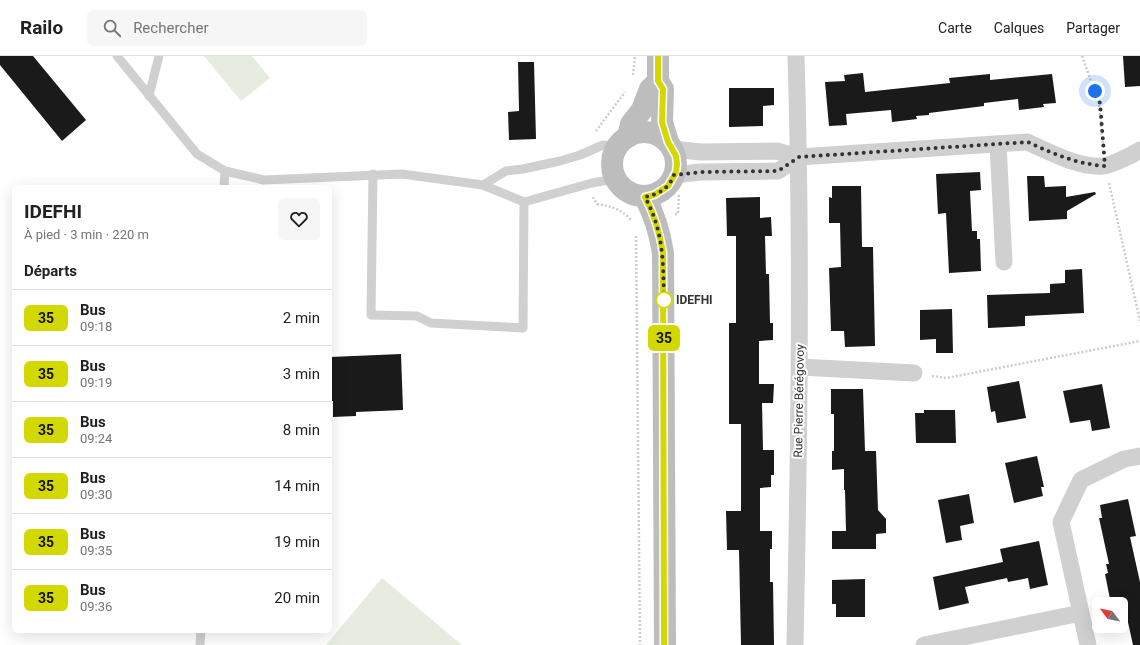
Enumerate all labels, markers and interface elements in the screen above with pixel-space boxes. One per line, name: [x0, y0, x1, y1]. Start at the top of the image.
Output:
search box: [87, 10, 367, 46]
text: Railo: [20, 16, 63, 39]
icon: search: [101, 17, 123, 39]
text: Rechercher: [133, 19, 208, 37]
text: Carte: [938, 20, 972, 36]
text: Calques: [994, 20, 1044, 36]
text: Partager: [1066, 20, 1120, 36]
your location: [1085, 81, 1105, 101]
button: heart: [278, 198, 320, 240]
text: IDEFHI: [24, 200, 82, 223]
text: À pied · 3 min · 220 m: [24, 227, 149, 242]
text: Départs: [24, 262, 77, 280]
marker: IDEFHI: [655, 291, 673, 309]
place label: IDEFHI: [676, 293, 713, 307]
text: Bus: [80, 301, 106, 319]
text: 2 min: [283, 309, 320, 327]
text: 35: [38, 310, 54, 326]
text: 09:18: [80, 319, 112, 334]
line badge: 35: [646, 325, 682, 351]
text: 35: [656, 330, 672, 346]
street label: Rue Pierre Bérégovoy: [791, 344, 807, 458]
text: Bus: [80, 357, 106, 375]
text: 3 min: [283, 365, 320, 383]
text: 35: [38, 366, 54, 382]
text: 09:19: [80, 375, 112, 390]
text: Bus: [80, 413, 106, 431]
text: 8 min: [283, 421, 320, 439]
text: 35: [38, 422, 54, 438]
text: 09:24: [80, 431, 112, 446]
text: Bus: [80, 469, 106, 487]
text: 14 min: [274, 477, 320, 495]
text: 35: [38, 478, 54, 494]
text: 09:30: [80, 487, 112, 502]
text: Bus: [80, 525, 106, 543]
text: 19 min: [274, 533, 320, 551]
text: 35: [38, 534, 54, 550]
text: 09:35: [80, 543, 112, 558]
text: Bus: [80, 581, 106, 599]
text: 20 min: [274, 589, 320, 607]
text: 35: [38, 590, 54, 606]
north arrow: [1092, 597, 1128, 633]
map controls: [1092, 597, 1128, 633]
text: 09:36: [80, 599, 112, 614]

